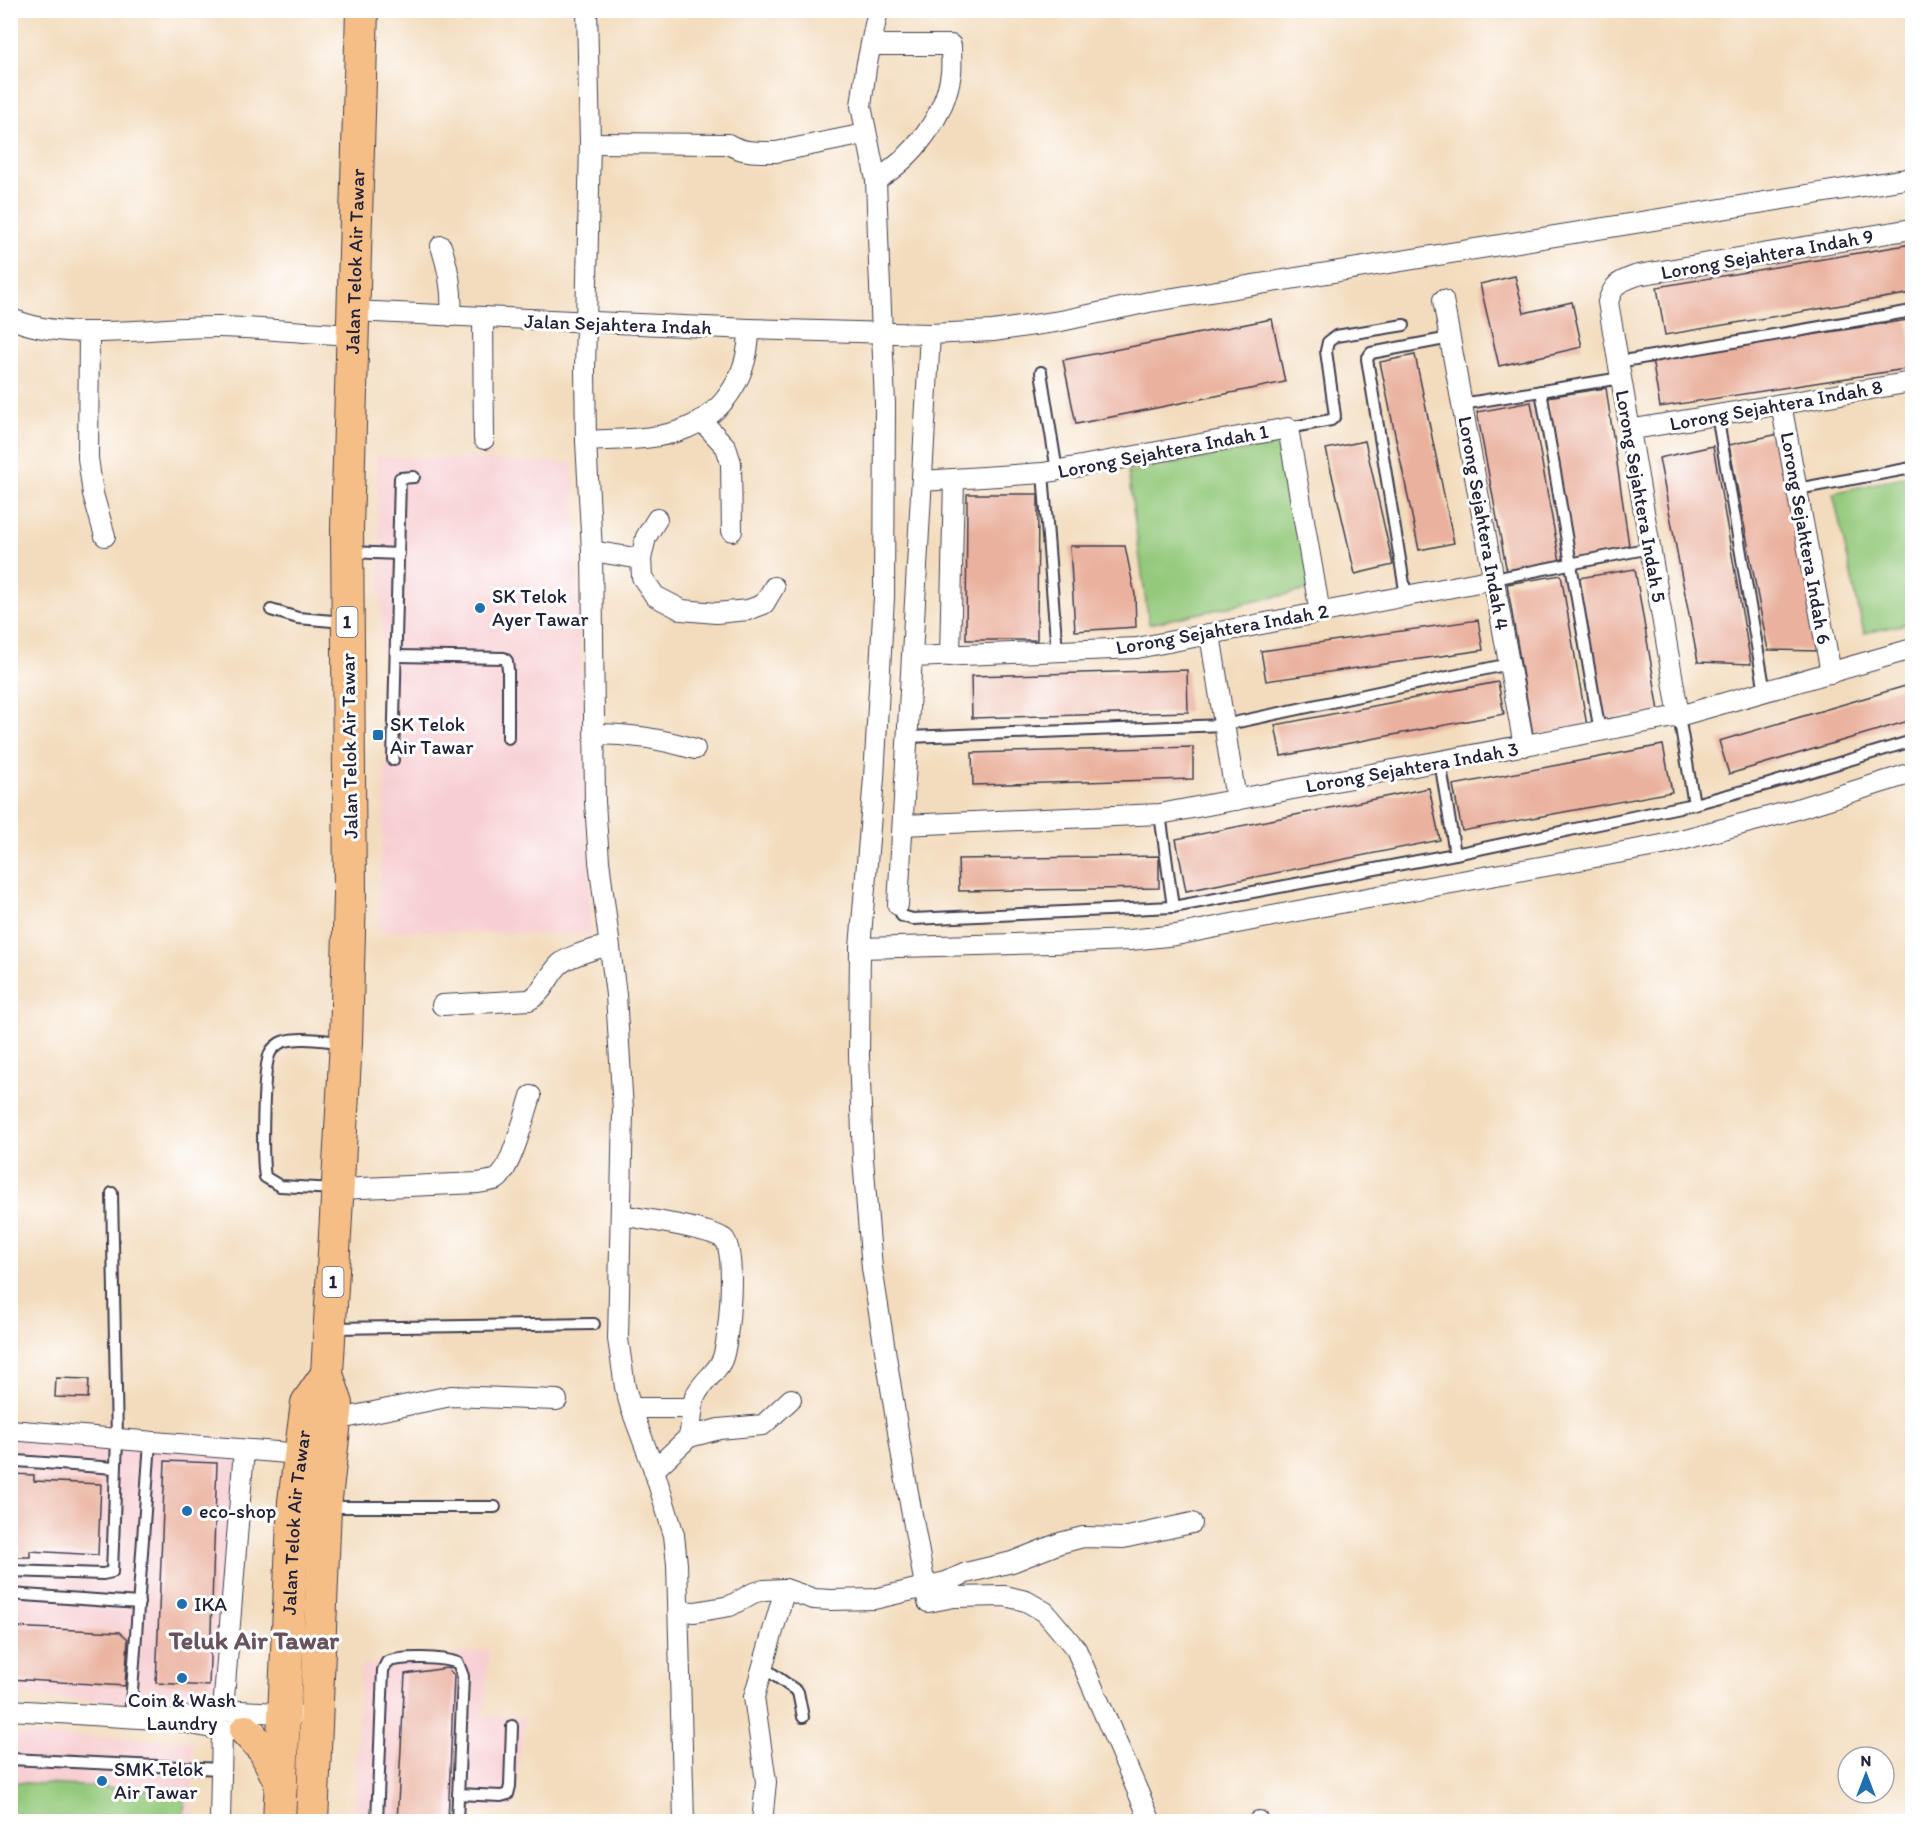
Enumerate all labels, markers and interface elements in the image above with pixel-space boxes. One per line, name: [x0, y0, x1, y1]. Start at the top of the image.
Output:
street label: Jalan Telok Air Tawar: [340, 168, 369, 354]
street label: Lorong Sejahtera Indah 9: [1659, 223, 1875, 285]
street label: Jalan Sejahtera Indah: [524, 309, 713, 339]
street label: Lorong Sejahtera Indah 8: [1668, 374, 1884, 436]
street label: Lorong Sejahtera Indah 5: [1610, 388, 1672, 604]
street label: Lorong Sejahtera Indah 4: [1453, 414, 1515, 632]
street label: Lorong Sejahtera Indah 1: [1056, 419, 1270, 483]
street label: Lorong Sejahtera Indah 6: [1775, 430, 1837, 646]
place label: SK Telok Ayer Tawar: [492, 584, 589, 631]
street label: Lorong Sejahtera Indah 2: [1114, 598, 1331, 660]
marker: SK Telok Ayer Tawar: [473, 601, 487, 615]
road number: 1: [336, 607, 358, 637]
street label: Jalan Telok Air Tawar: [335, 653, 363, 839]
place label: SK Telok Air Tawar: [390, 712, 473, 759]
marker: SK Telok Air Tawar: [371, 728, 385, 742]
street label: Lorong Sejahtera Indah 3: [1304, 736, 1520, 798]
road number: 1: [322, 1267, 344, 1297]
street label: Jalan Telok Air Tawar: [277, 1428, 315, 1616]
place label: eco-shop: [199, 1499, 276, 1523]
marker: eco-shop: [180, 1504, 194, 1518]
place label: IKA: [194, 1592, 227, 1616]
marker: IKA: [175, 1597, 189, 1611]
district label: Teluk Air Tawar: [168, 1624, 340, 1656]
marker: Coin & Wash Laundry: [175, 1671, 189, 1685]
place label: Coin & Wash Laundry: [128, 1688, 237, 1735]
north arrow: [1836, 1745, 1896, 1805]
text: N: [1861, 1751, 1871, 1770]
place label: SMK Telok Air Tawar: [114, 1757, 203, 1804]
marker: SMK Telok Air Tawar: [95, 1774, 109, 1788]

